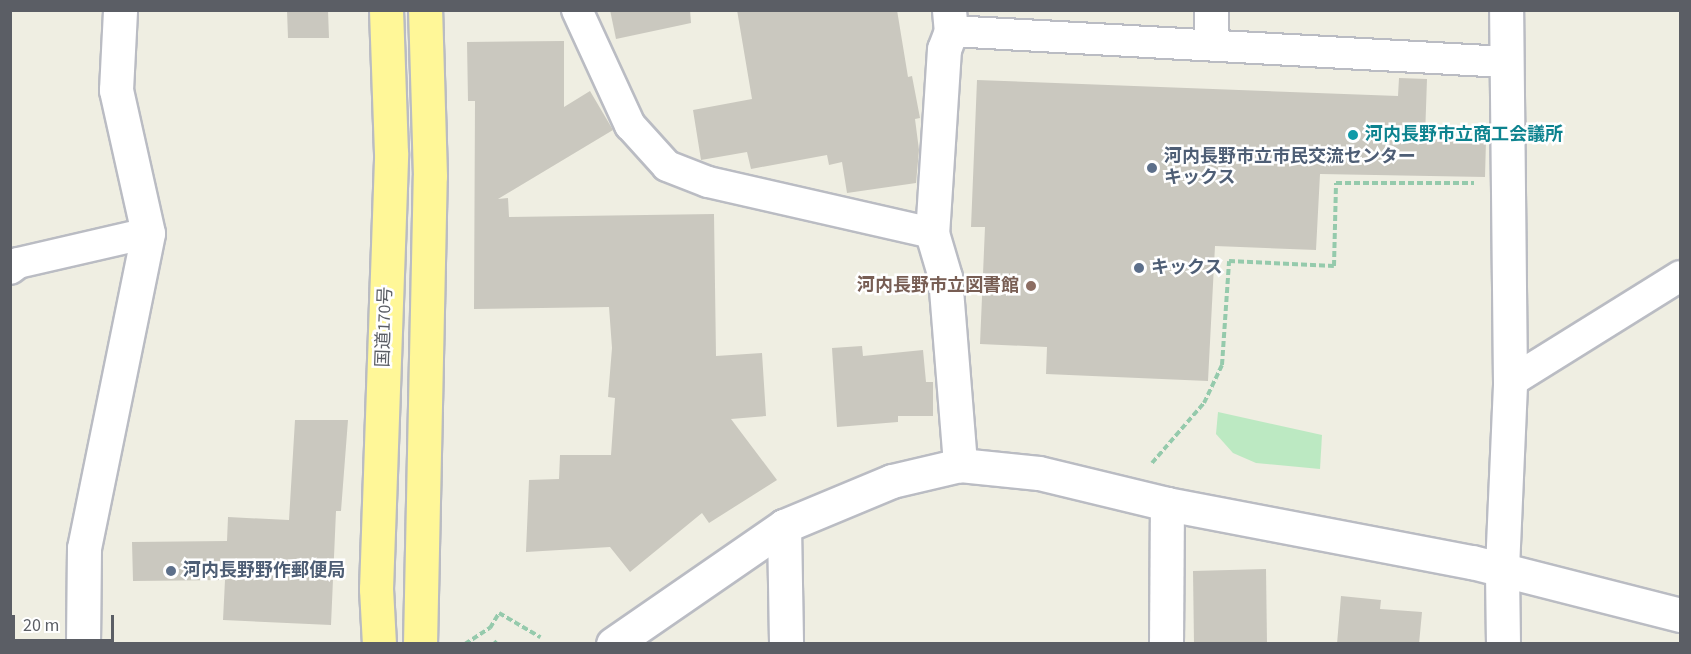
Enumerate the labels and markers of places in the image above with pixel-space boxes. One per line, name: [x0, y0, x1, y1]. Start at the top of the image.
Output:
place label: 河内長野市立商工会議所: [1365, 124, 1563, 146]
marker: 河内長野市立商工会議所: [1346, 128, 1360, 142]
place label: 河内長野市立市民交流センター キックス: [1164, 147, 1416, 190]
marker: 河内長野市立市民交流センター キックス: [1145, 161, 1159, 175]
place label: キックス: [1151, 257, 1223, 279]
marker: キックス: [1132, 261, 1146, 275]
place label: 河内長野市立図書館: [857, 275, 1019, 297]
marker: 河内長野市立図書館: [1024, 279, 1038, 293]
place label: 河内長野野作郵便局: [183, 560, 345, 582]
marker: 河内長野野作郵便局: [164, 564, 178, 578]

